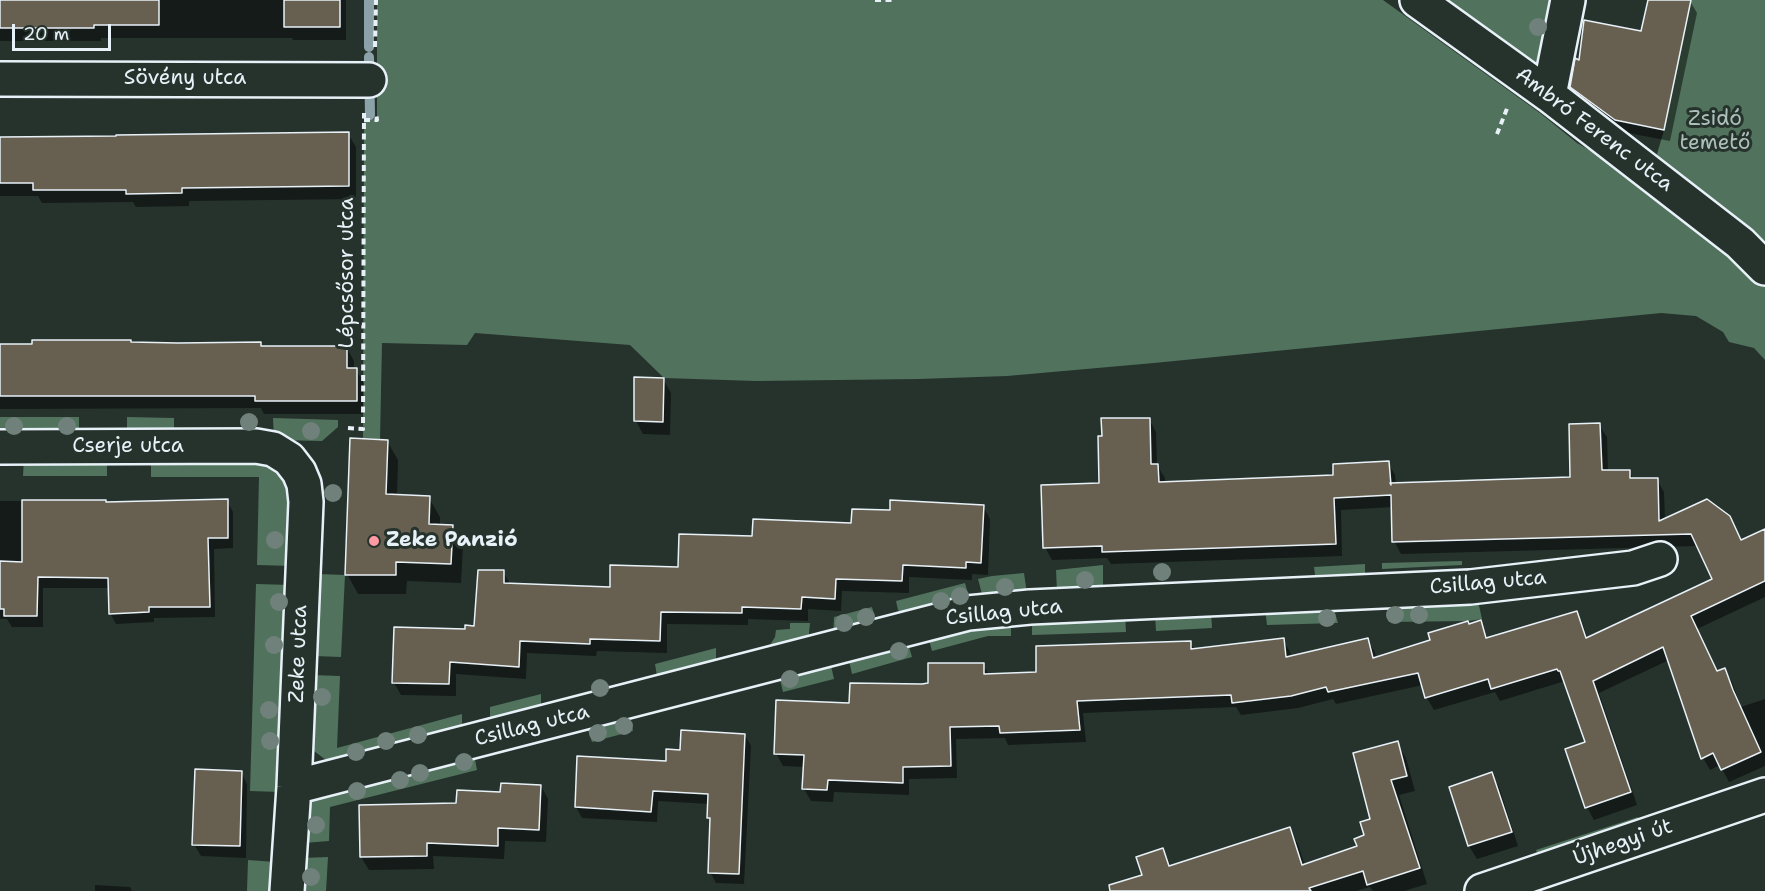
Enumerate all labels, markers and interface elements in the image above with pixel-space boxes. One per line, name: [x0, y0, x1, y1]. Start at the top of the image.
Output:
scale bar: [15, 12, 114, 50]
text: 20 m: [23, 22, 69, 46]
street label: Ambró Ferenc utca: [1510, 62, 1678, 198]
street label: Sövény utca: [124, 66, 246, 92]
park label: Zsidó temető: [1679, 107, 1751, 157]
street label: Lépcsősor utca: [335, 197, 361, 349]
street label: Cserje utca: [72, 434, 184, 460]
place label: Zeke Panzió: [386, 528, 518, 554]
marker: Zeke Panzió: [367, 534, 381, 548]
street label: Csillag utca: [1429, 565, 1547, 601]
street label: Csillag utca: [944, 594, 1064, 632]
street label: Zeke utca: [285, 605, 313, 703]
street label: Csillag utca: [472, 700, 592, 752]
street label: Újhegyi út: [1570, 814, 1676, 872]

